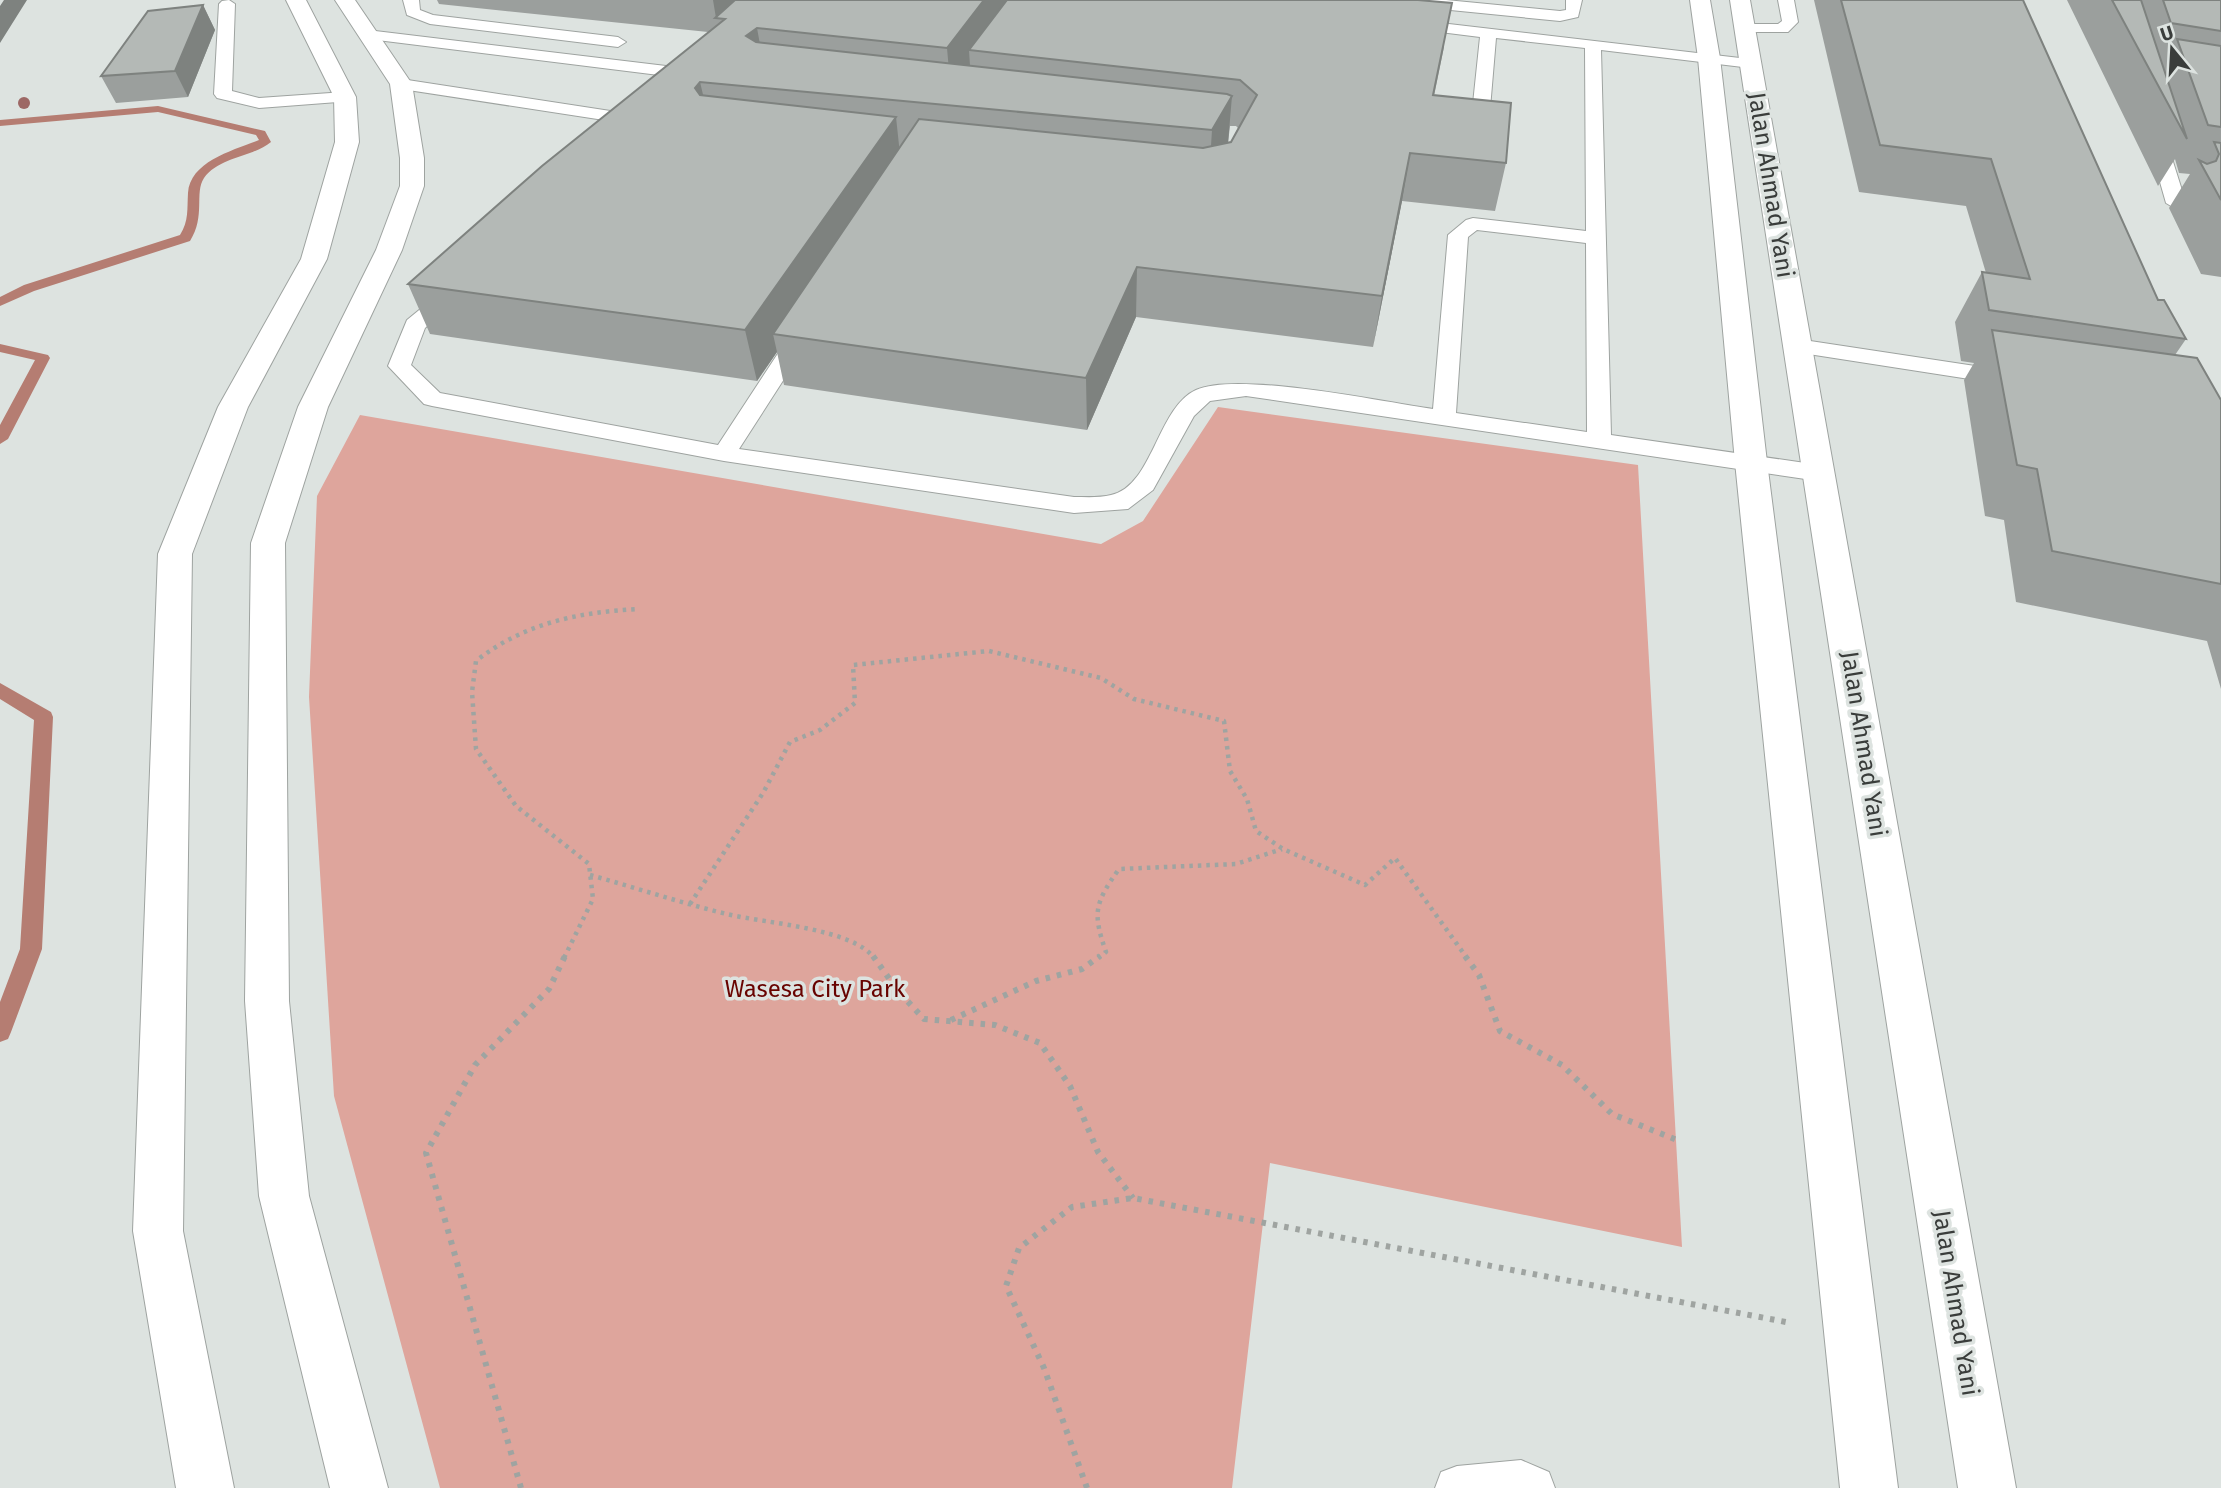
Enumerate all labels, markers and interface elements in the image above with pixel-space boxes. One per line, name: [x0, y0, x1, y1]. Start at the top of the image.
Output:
north arrow: [2137, 14, 2207, 84]
text: U: [2157, 20, 2176, 46]
street label: Jalan Ahmad Yani: [1742, 90, 1800, 280]
street label: Jalan Ahmad Yani: [1835, 649, 1893, 839]
park label: Wasesa City Park: [725, 975, 906, 1003]
street label: Jalan Ahmad Yani: [1927, 1208, 1985, 1398]

